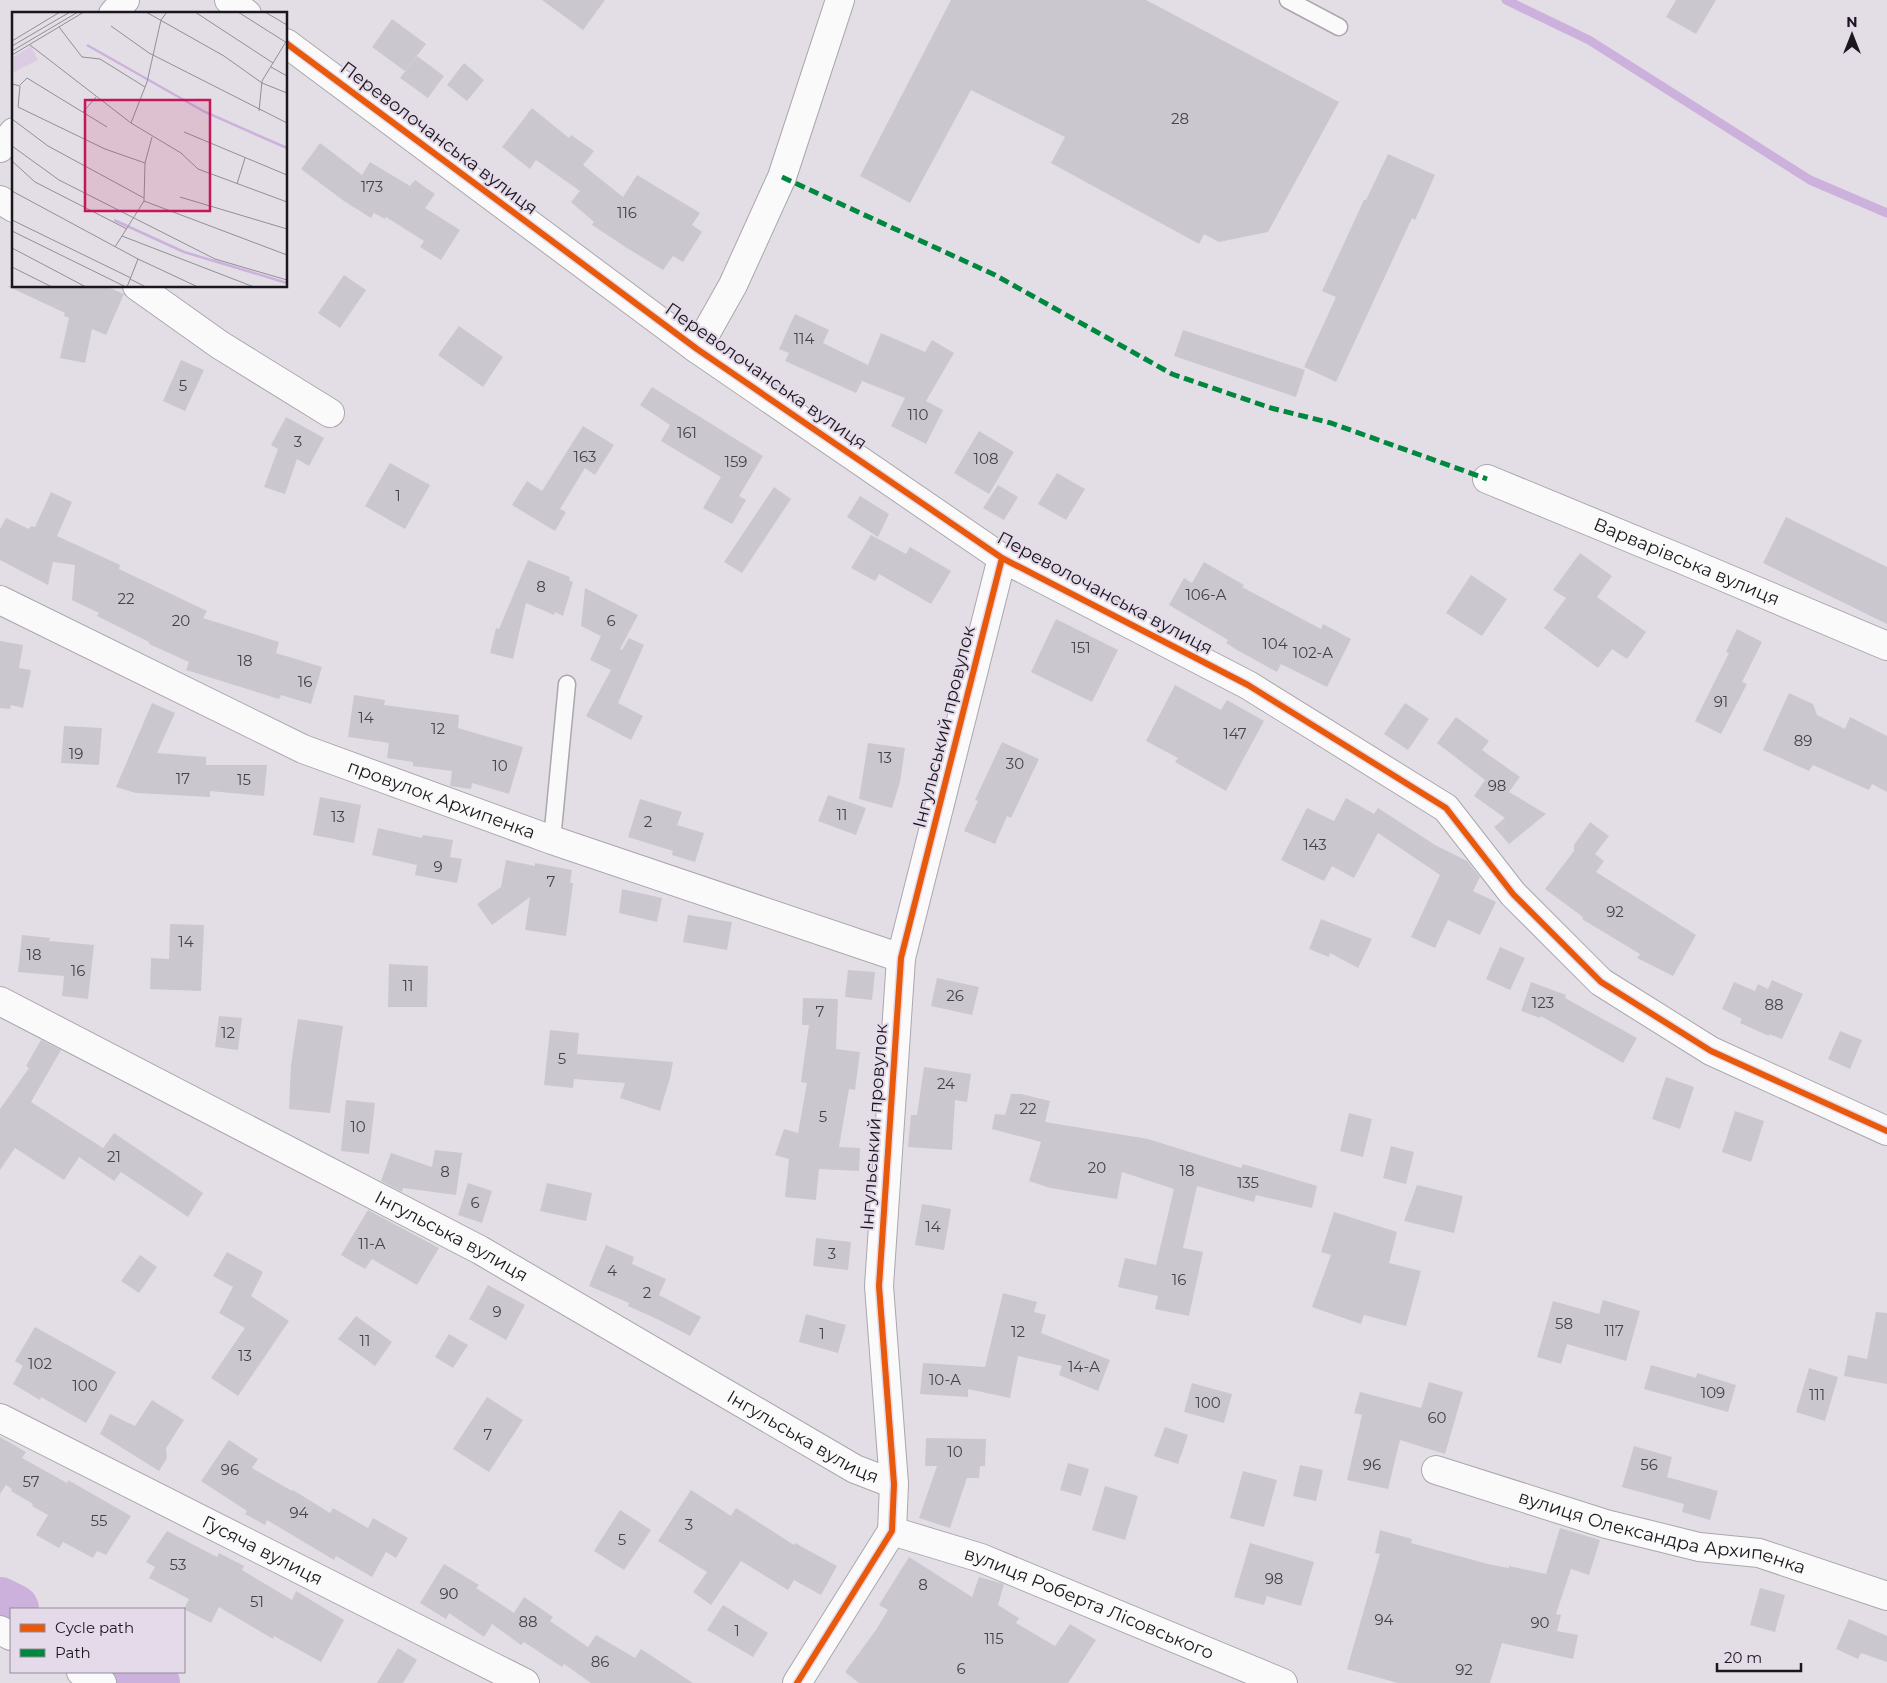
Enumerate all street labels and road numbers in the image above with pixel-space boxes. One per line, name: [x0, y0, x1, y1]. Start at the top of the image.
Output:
street label: Переволочанська вулиця: [336, 57, 542, 219]
street label: Переволочанська вулиця: [661, 298, 871, 454]
street label: Варварівська вулиця: [1590, 513, 1783, 610]
street label: Переволочанська вулиця: [993, 527, 1217, 659]
street label: Інгульський провулок: [908, 623, 980, 830]
street label: провулок Архипенка: [345, 755, 538, 844]
street label: Інгульський провулок: [856, 1022, 892, 1231]
street label: Інгульська вулиця: [371, 1186, 532, 1287]
street label: Інгульська вулиця: [723, 1386, 882, 1488]
street label: вулиця Олександра Архипенка: [1516, 1486, 1808, 1579]
street label: Гусяча вулиця: [198, 1511, 326, 1590]
street label: вулиця Роберта Лісовського: [962, 1543, 1217, 1664]

